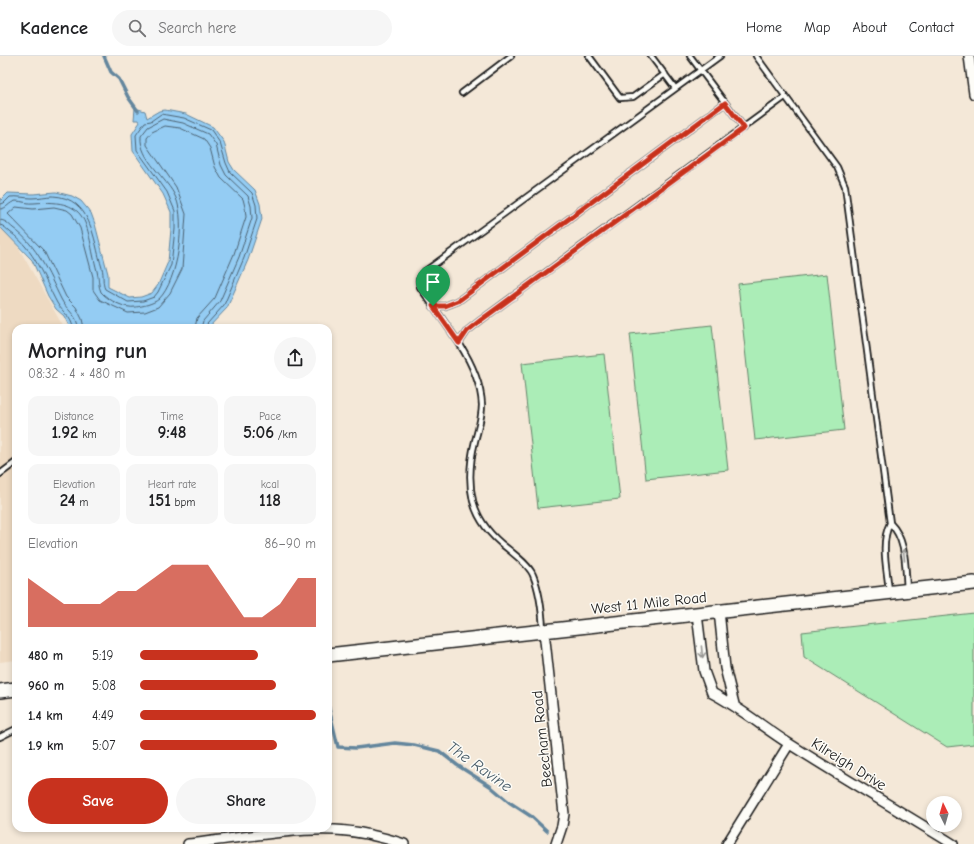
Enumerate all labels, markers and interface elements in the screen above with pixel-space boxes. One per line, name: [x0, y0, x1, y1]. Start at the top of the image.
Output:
search box: [112, 10, 392, 46]
text: Kadence: [20, 17, 88, 39]
icon: search: [126, 17, 148, 39]
text: Search here: [158, 19, 236, 37]
text: Home: [746, 19, 782, 36]
text: Map: [804, 19, 830, 36]
text: About: [852, 19, 887, 36]
text: Contact: [909, 19, 954, 36]
pin: [416, 265, 450, 306]
icon: arrive: [422, 271, 444, 293]
button: share: [274, 337, 316, 379]
text: Morning run: [28, 338, 147, 364]
text: 08:32 · 4 × 480 m: [28, 366, 125, 381]
text: Distance: [54, 410, 94, 423]
text: Time: [161, 410, 183, 423]
text: Pace: [259, 410, 281, 423]
text: 1.92: [51, 423, 79, 442]
text: 9:48: [157, 423, 187, 442]
text: 5:06: [243, 423, 274, 442]
text: km: [79, 428, 97, 441]
text: /km: [274, 428, 297, 441]
text: Elevation: [53, 478, 95, 491]
text: Heart rate: [148, 478, 196, 491]
text: kcal: [261, 478, 279, 491]
text: 24: [60, 491, 76, 510]
text: 151: [149, 491, 171, 510]
text: 118: [259, 491, 281, 510]
text: m: [76, 496, 88, 509]
text: bpm: [171, 496, 195, 509]
text: Elevation: [28, 536, 78, 551]
text: 86–90 m: [265, 536, 316, 551]
one-way arrow: [900, 549, 907, 562]
street label: West 11 Mile Road: [590, 588, 708, 618]
one-way arrow: [698, 645, 706, 658]
text: 480 m: [28, 648, 63, 663]
text: 5:19: [92, 648, 113, 663]
text: 960 m: [28, 678, 64, 693]
text: 5:08: [92, 678, 116, 693]
street label: Beecham Road: [528, 690, 556, 788]
text: 1.4 km: [28, 708, 63, 723]
text: 4:49: [92, 708, 114, 723]
street label: Kilreigh Drive: [808, 734, 890, 794]
text: 1.9 km: [28, 738, 64, 753]
text: 5:07: [92, 738, 115, 753]
water label: The Ravine: [443, 738, 515, 796]
button: Save: [28, 778, 168, 824]
button: Share: [176, 778, 316, 824]
north arrow: [926, 796, 962, 832]
map controls: [926, 796, 962, 832]

